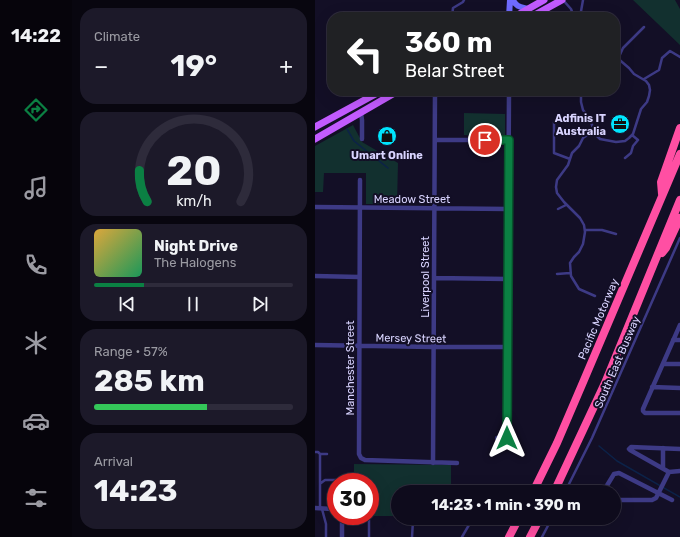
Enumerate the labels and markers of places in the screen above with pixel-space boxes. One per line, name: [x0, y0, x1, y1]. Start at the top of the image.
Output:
place label: Adfinis IT Australia: [555, 112, 606, 138]
office icon: Adfinis IT Australia: [609, 113, 631, 135]
pin: [468, 123, 502, 157]
shop icon: Umart Online: [376, 125, 398, 147]
place label: Umart Online: [351, 149, 423, 162]

